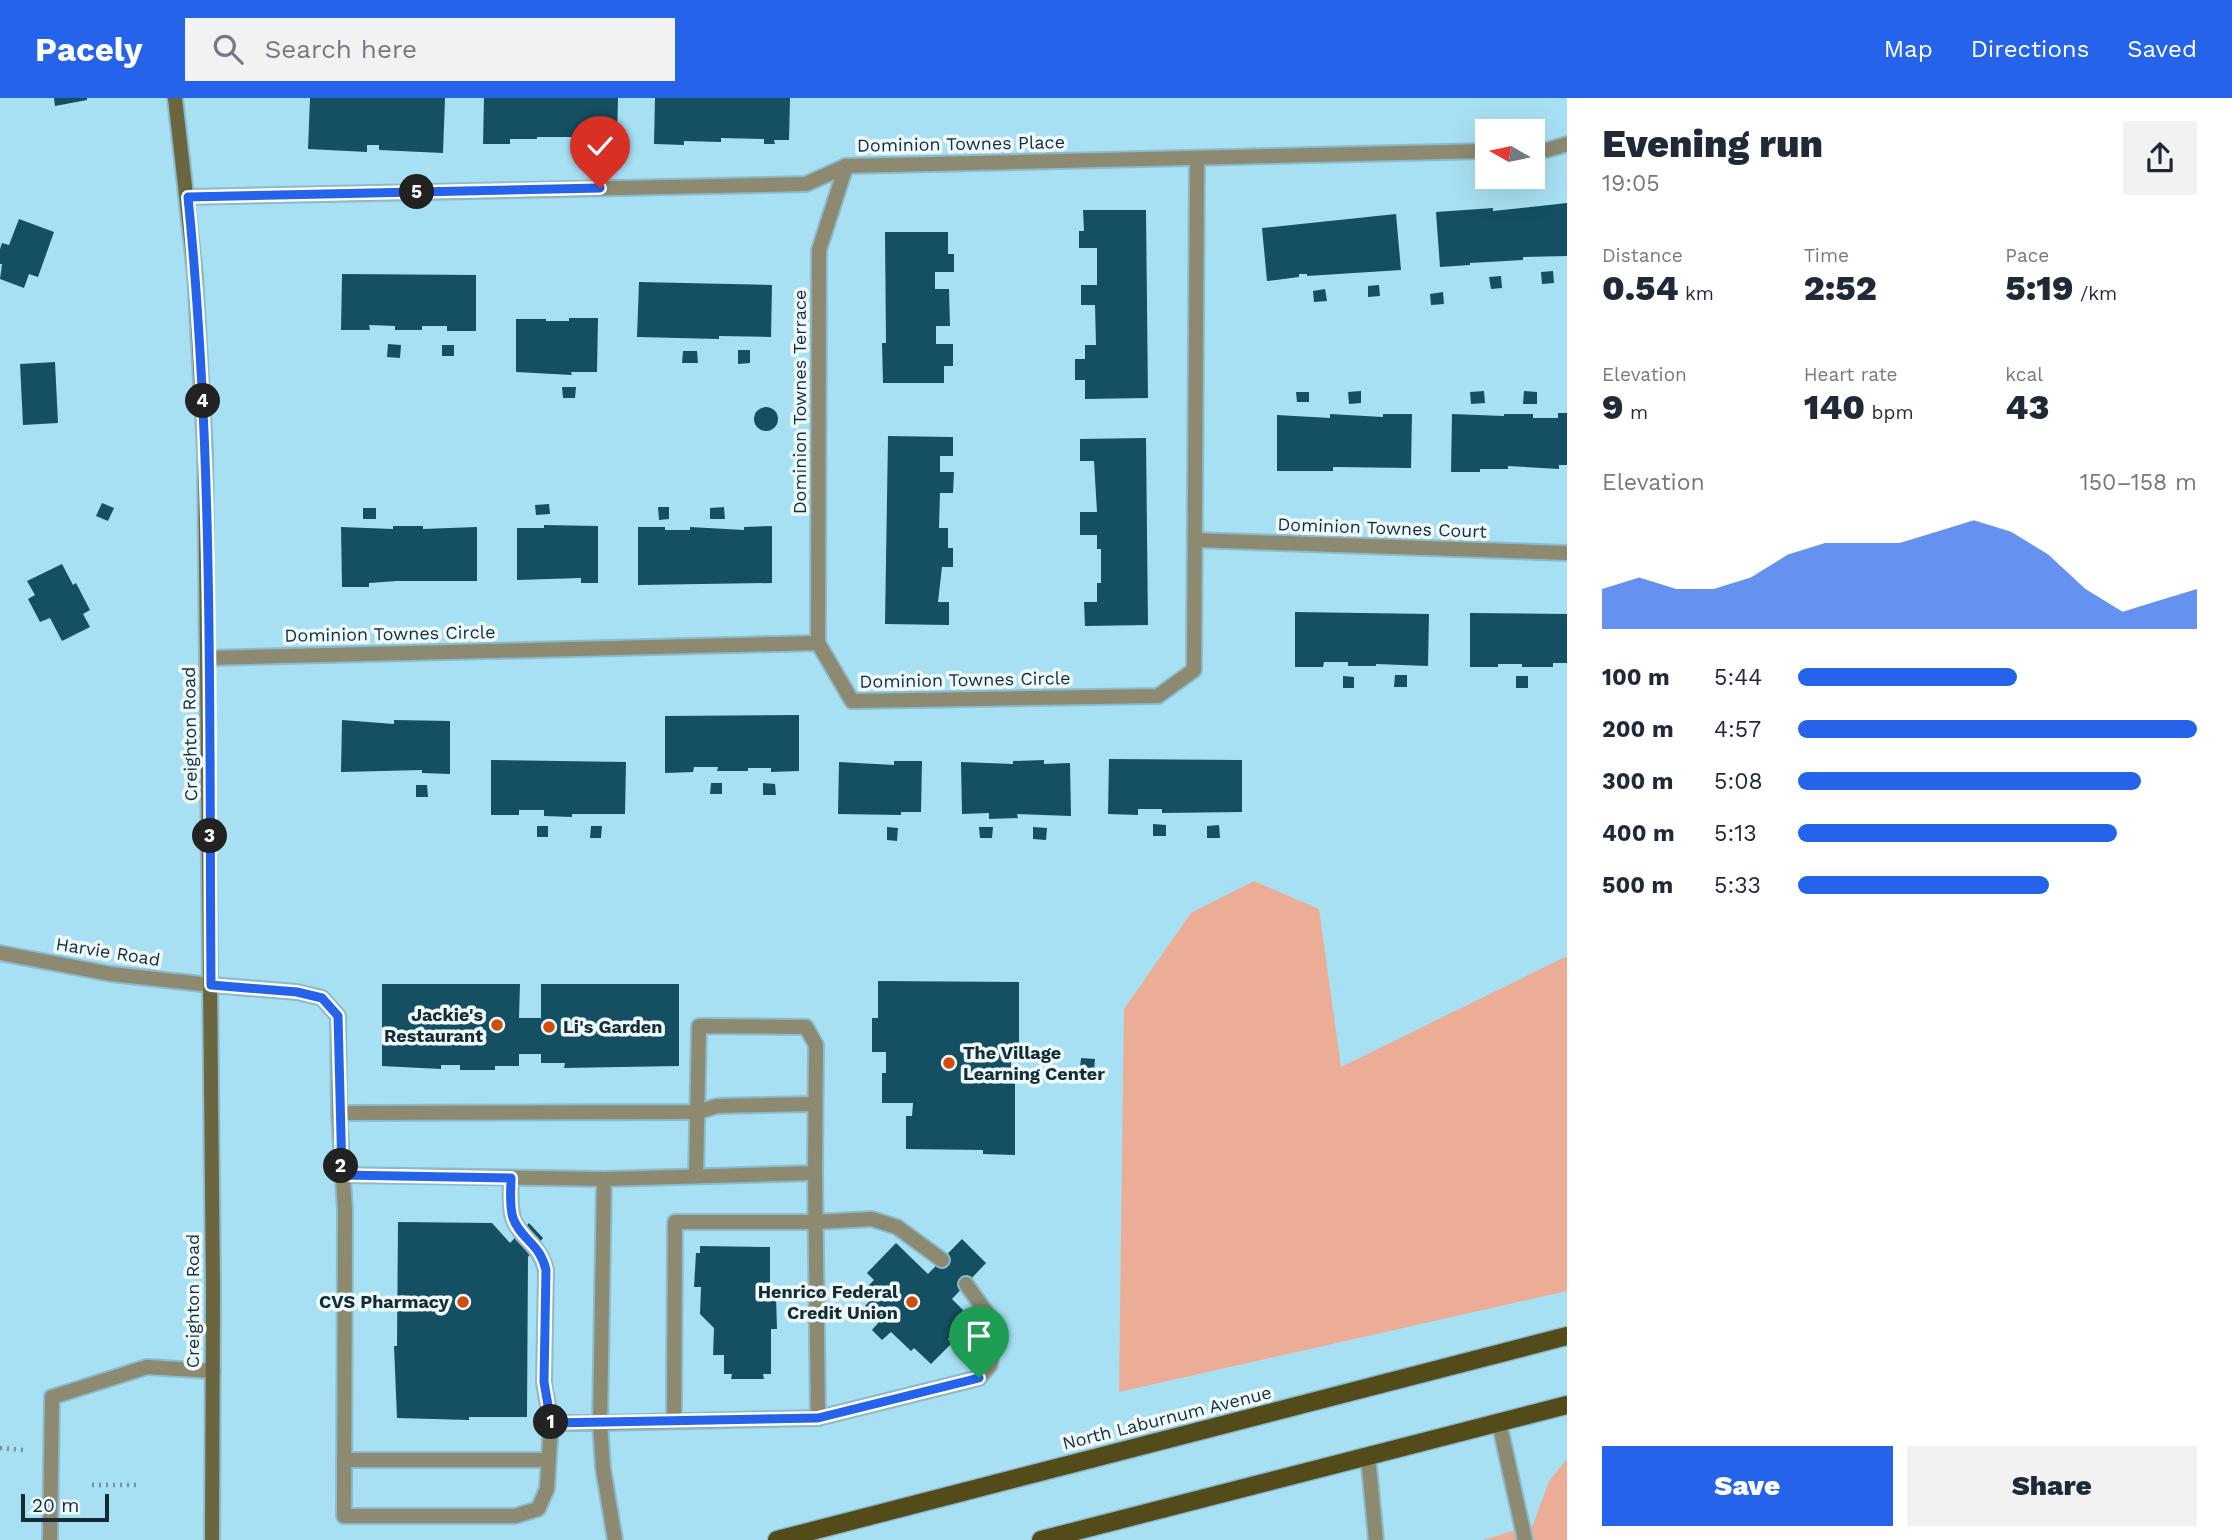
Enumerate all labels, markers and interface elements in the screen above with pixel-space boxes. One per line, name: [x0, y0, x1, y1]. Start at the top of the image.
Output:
search box: [185, 18, 675, 81]
text: Pacely: [35, 30, 143, 69]
icon: search: [209, 30, 247, 68]
text: Search here: [265, 34, 417, 64]
text: Map: [1884, 35, 1933, 63]
text: Directions: [1971, 35, 2089, 63]
text: Saved: [2127, 35, 2197, 63]
pin: [570, 116, 630, 188]
north arrow: [1475, 119, 1545, 189]
map controls: [1475, 119, 1545, 189]
button: share: [2123, 121, 2197, 195]
text: Evening run: [1602, 122, 1823, 166]
icon: check: [581, 127, 619, 165]
street label: Dominion Townes Place: [857, 131, 1065, 156]
text: 19:05: [1602, 170, 1660, 197]
pin: 5: [400, 174, 434, 210]
text: 5: [411, 180, 422, 203]
text: Distance: [1602, 244, 1683, 267]
text: Time: [1804, 244, 1849, 267]
text: Pace: [2005, 244, 2049, 267]
text: 0.54: [1602, 267, 1679, 309]
text: 2:52: [1804, 267, 1877, 309]
text: 5:19: [2005, 267, 2074, 309]
text: km: [1679, 282, 1714, 305]
text: /km: [2074, 282, 2117, 305]
street label: Dominion Townes Terrace: [789, 290, 810, 514]
text: Elevation: [1602, 363, 1687, 386]
text: Heart rate: [1804, 363, 1898, 386]
text: kcal: [2005, 363, 2043, 386]
pin: 4: [186, 384, 220, 418]
text: 9: [1602, 386, 1624, 428]
text: 140: [1804, 386, 1865, 428]
text: 43: [2005, 386, 2049, 428]
text: 4: [196, 389, 209, 412]
text: m: [1624, 401, 1648, 424]
text: bpm: [1865, 401, 1914, 424]
text: Elevation: [1602, 469, 1705, 496]
text: 150–158 m: [2080, 469, 2197, 496]
street label: Dominion Townes Court: [1277, 513, 1487, 542]
street label: Dominion Townes Circle: [284, 621, 496, 646]
text: 100 m: [1602, 664, 1670, 691]
text: 5:44: [1714, 664, 1762, 691]
street label: Creighton Road: [178, 666, 201, 802]
street label: Dominion Townes Circle: [859, 667, 1071, 692]
text: 200 m: [1602, 716, 1674, 743]
text: 4:57: [1714, 716, 1761, 743]
text: 300 m: [1602, 768, 1673, 795]
text: 5:08: [1714, 768, 1763, 795]
pin: 3: [192, 818, 228, 854]
text: 400 m: [1602, 820, 1675, 847]
text: 5:13: [1714, 820, 1757, 847]
text: 3: [204, 824, 215, 847]
text: 500 m: [1602, 872, 1673, 899]
text: 5:33: [1714, 872, 1761, 899]
street label: Harvie Road: [54, 933, 162, 970]
place label: Jackie's Restaurant: [384, 1004, 483, 1046]
place label: Li's Garden: [563, 1016, 662, 1037]
marker: Jackie's Restaurant: [489, 1017, 505, 1033]
marker: Li's Garden: [541, 1019, 557, 1035]
place label: The Village Learning Center: [963, 1042, 1105, 1084]
marker: The Village Learning Center: [941, 1055, 957, 1071]
pin: 2: [324, 1148, 358, 1184]
text: 2: [335, 1154, 346, 1177]
street label: Creighton Road: [182, 1234, 203, 1368]
place label: Henrico Federal Credit Union: [758, 1281, 898, 1323]
place label: CVS Pharmacy: [319, 1291, 450, 1312]
marker: CVS Pharmacy: [455, 1294, 471, 1310]
marker: Henrico Federal Credit Union: [904, 1294, 920, 1310]
pin: [949, 1306, 1009, 1378]
icon: arrive: [960, 1317, 998, 1355]
street label: North Laburnum Avenue: [1060, 1381, 1274, 1454]
pin: 1: [534, 1404, 568, 1440]
text: 1: [546, 1410, 555, 1433]
button: Save: [1602, 1446, 1893, 1526]
button: Share: [1907, 1446, 2197, 1526]
scale bar: [21, 1491, 108, 1523]
text: 20 m: [32, 1494, 79, 1517]

